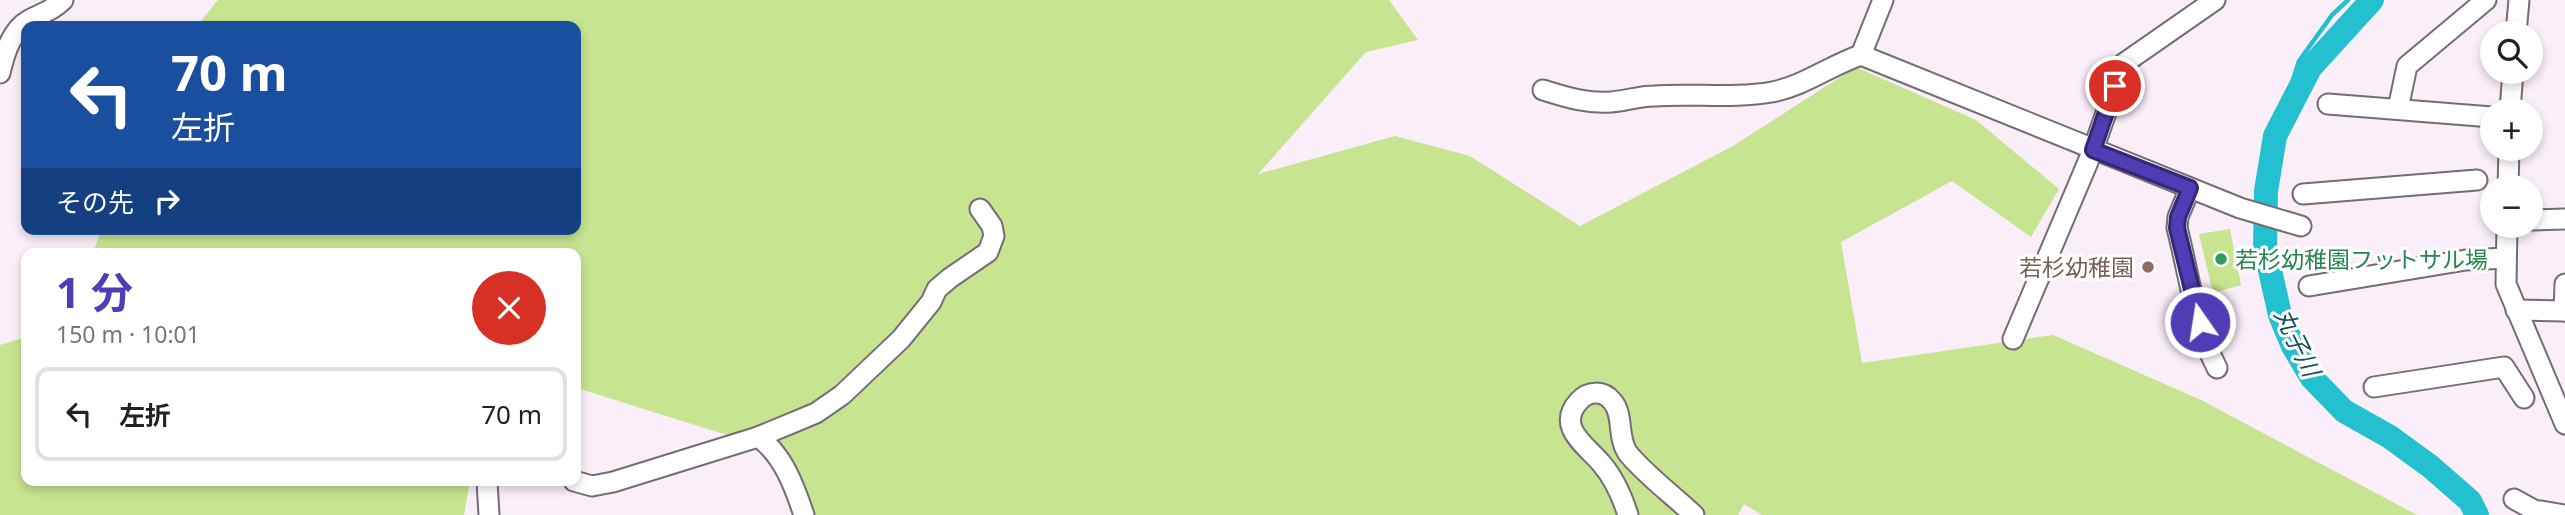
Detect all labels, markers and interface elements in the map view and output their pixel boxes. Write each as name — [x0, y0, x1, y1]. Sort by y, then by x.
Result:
map controls — [2480, 21, 2543, 238]
button: search — [2480, 21, 2543, 84]
text: 70 m — [171, 39, 288, 105]
icon: left — [56, 49, 147, 140]
pin — [2085, 56, 2145, 116]
icon: arrive — [2096, 67, 2134, 105]
button: + — [2480, 98, 2543, 161]
text: 左折 — [171, 105, 235, 148]
button: − — [2480, 175, 2543, 238]
icon: right — [148, 182, 186, 220]
text: その先 — [56, 184, 134, 220]
place label: 若杉幼稚園フットサル場 — [2235, 243, 2488, 275]
place label: 若杉幼稚園 — [2019, 251, 2134, 283]
marker: 若杉幼稚園フットサル場 — [2213, 251, 2229, 267]
marker: 若杉幼稚園 — [2140, 259, 2156, 275]
text: 1 分 — [56, 263, 133, 320]
button: close — [472, 271, 546, 345]
position arrow — [2163, 285, 2237, 359]
water label: 丸子川 — [2267, 302, 2330, 384]
text: 150 m · 10:01 — [56, 318, 200, 350]
icon: left — [60, 395, 98, 433]
text: 70 m — [481, 396, 542, 432]
text: 左折 — [119, 397, 171, 433]

